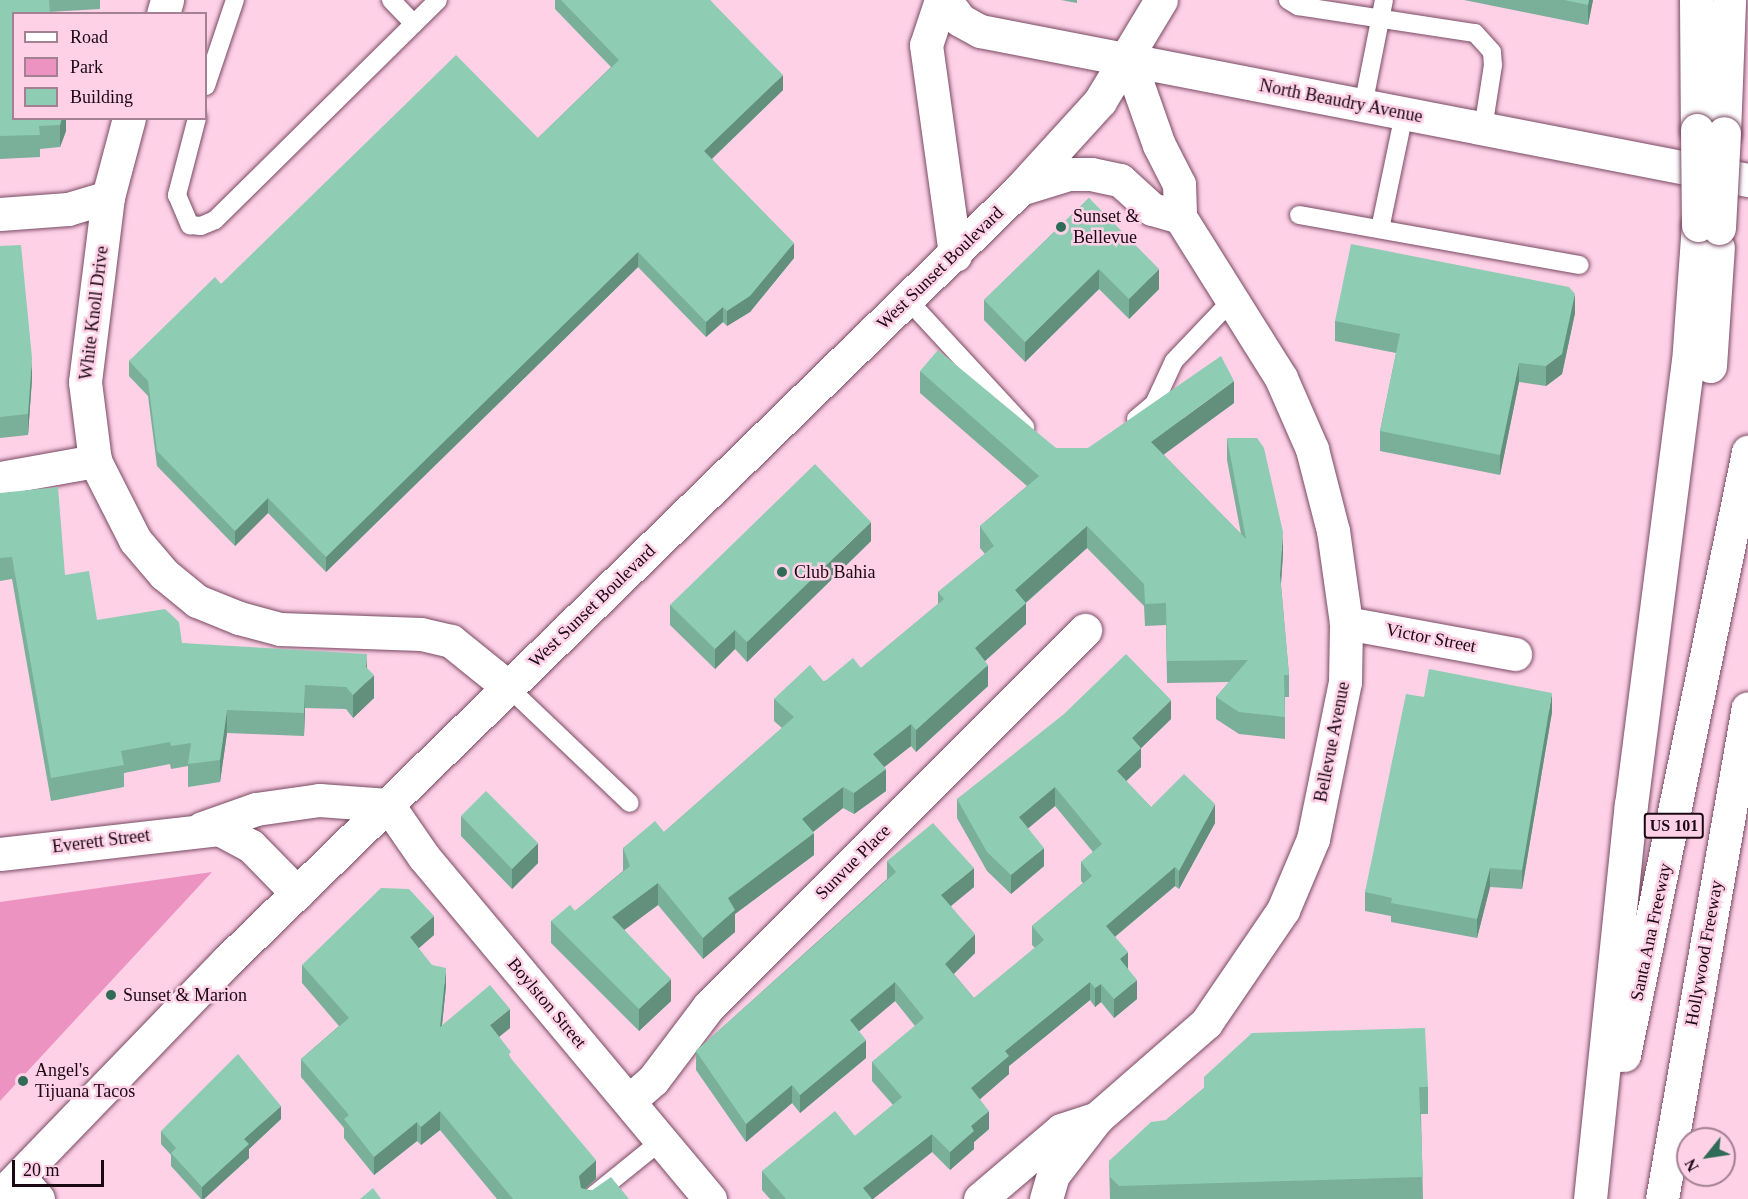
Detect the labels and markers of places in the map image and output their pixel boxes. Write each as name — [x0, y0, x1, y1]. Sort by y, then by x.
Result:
place label: Sunset & Bellevue — [1073, 206, 1140, 248]
marker: Sunset & Bellevue — [1054, 220, 1068, 234]
place label: Club Bahia — [794, 561, 875, 583]
marker: Club Bahia — [775, 565, 789, 579]
place label: Sunset & Marion — [123, 984, 247, 1006]
marker: Sunset & Marion — [104, 988, 118, 1002]
place label: Angel's Tijuana Tacos — [35, 1060, 136, 1102]
marker: Angel's Tijuana Tacos — [16, 1074, 30, 1088]

